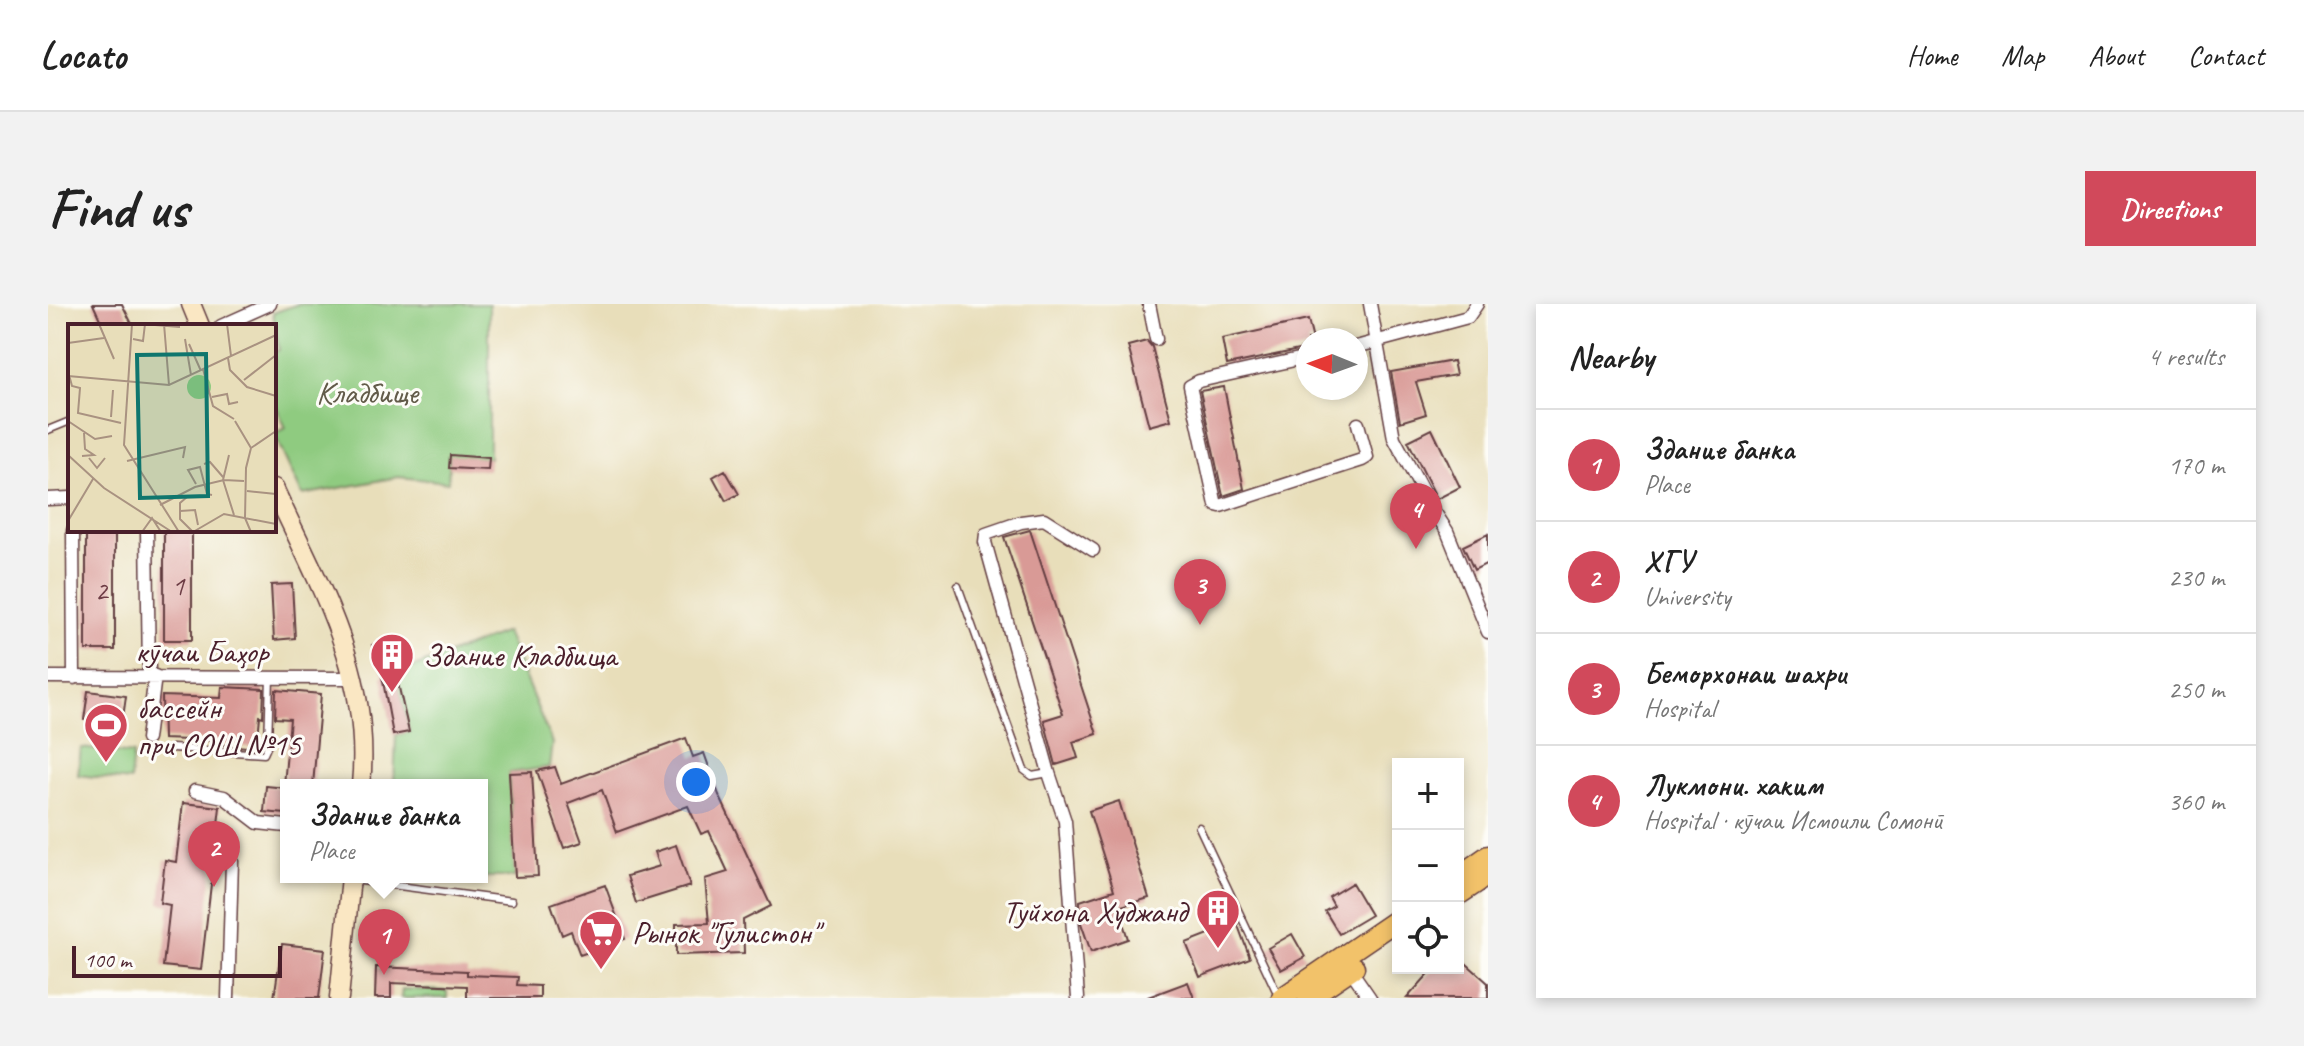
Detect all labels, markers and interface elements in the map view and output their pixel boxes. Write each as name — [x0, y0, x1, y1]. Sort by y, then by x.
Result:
text: Locato — [40, 32, 126, 79]
text: Home — [1907, 38, 1957, 73]
text: Map — [2001, 38, 2044, 73]
text: About — [2088, 38, 2144, 73]
text: Contact — [2188, 38, 2264, 73]
button: Directions — [2085, 171, 2256, 246]
text: Find us — [48, 173, 188, 244]
inset map — [68, 324, 276, 532]
north arrow — [1296, 328, 1368, 400]
text: Nearby — [1568, 335, 1654, 378]
text: 4 results — [2148, 340, 2224, 373]
park label: Кладбище — [316, 372, 420, 413]
text: Здание банка — [1644, 430, 1794, 468]
text: 1 — [1588, 449, 1600, 482]
text: 170 m — [2168, 449, 2224, 482]
text: Place — [1644, 468, 1690, 501]
pin: 4 — [1390, 483, 1442, 549]
text: ХГУ — [1644, 542, 1693, 580]
pin: 3 — [1174, 559, 1226, 625]
text: 2 — [1588, 561, 1600, 594]
text: 230 m — [2168, 561, 2224, 594]
house number: 1 — [172, 568, 186, 603]
house number: 2 — [95, 573, 110, 608]
text: University — [1644, 580, 1731, 613]
street label: кӯчаи Баҳор — [135, 631, 271, 672]
building icon: Здание Кладбища — [368, 631, 416, 694]
place label: Здание Кладбища — [423, 635, 619, 676]
text: Беморхонаи шахри — [1644, 654, 1846, 692]
text: 3 — [1588, 673, 1600, 706]
text: 250 m — [2168, 673, 2224, 706]
place label: бассейн при СОШ №15 — [137, 687, 302, 765]
text: Hospital — [1644, 692, 1715, 725]
sports icon: бассейн при СОШ №15 — [82, 701, 130, 764]
map controls — [1392, 758, 1464, 974]
button: + — [1392, 758, 1464, 830]
your location — [676, 762, 716, 802]
text: Лукмони. хаким — [1644, 766, 1822, 804]
popup — [280, 779, 488, 883]
text: 4 — [1588, 785, 1600, 818]
text: 360 m — [2168, 785, 2224, 818]
text: Здание банка — [309, 796, 459, 834]
text: Hospital · кӯчаи Исмоили Сомонӣ — [1644, 804, 1943, 837]
pin: 2 — [188, 821, 240, 887]
button: − — [1392, 830, 1464, 902]
text: Place — [309, 834, 354, 867]
building icon: Туйхона Худжанд — [1194, 887, 1242, 950]
place label: Туйхона Худжанд — [1003, 891, 1191, 932]
button: locate — [1392, 902, 1464, 974]
supermarket icon: Рынок "Гулистон" — [577, 908, 625, 971]
pin: 1 — [358, 909, 410, 975]
place label: Рынок "Гулистон" — [632, 912, 825, 953]
scale bar — [72, 942, 282, 978]
text: 100 m — [84, 946, 131, 974]

